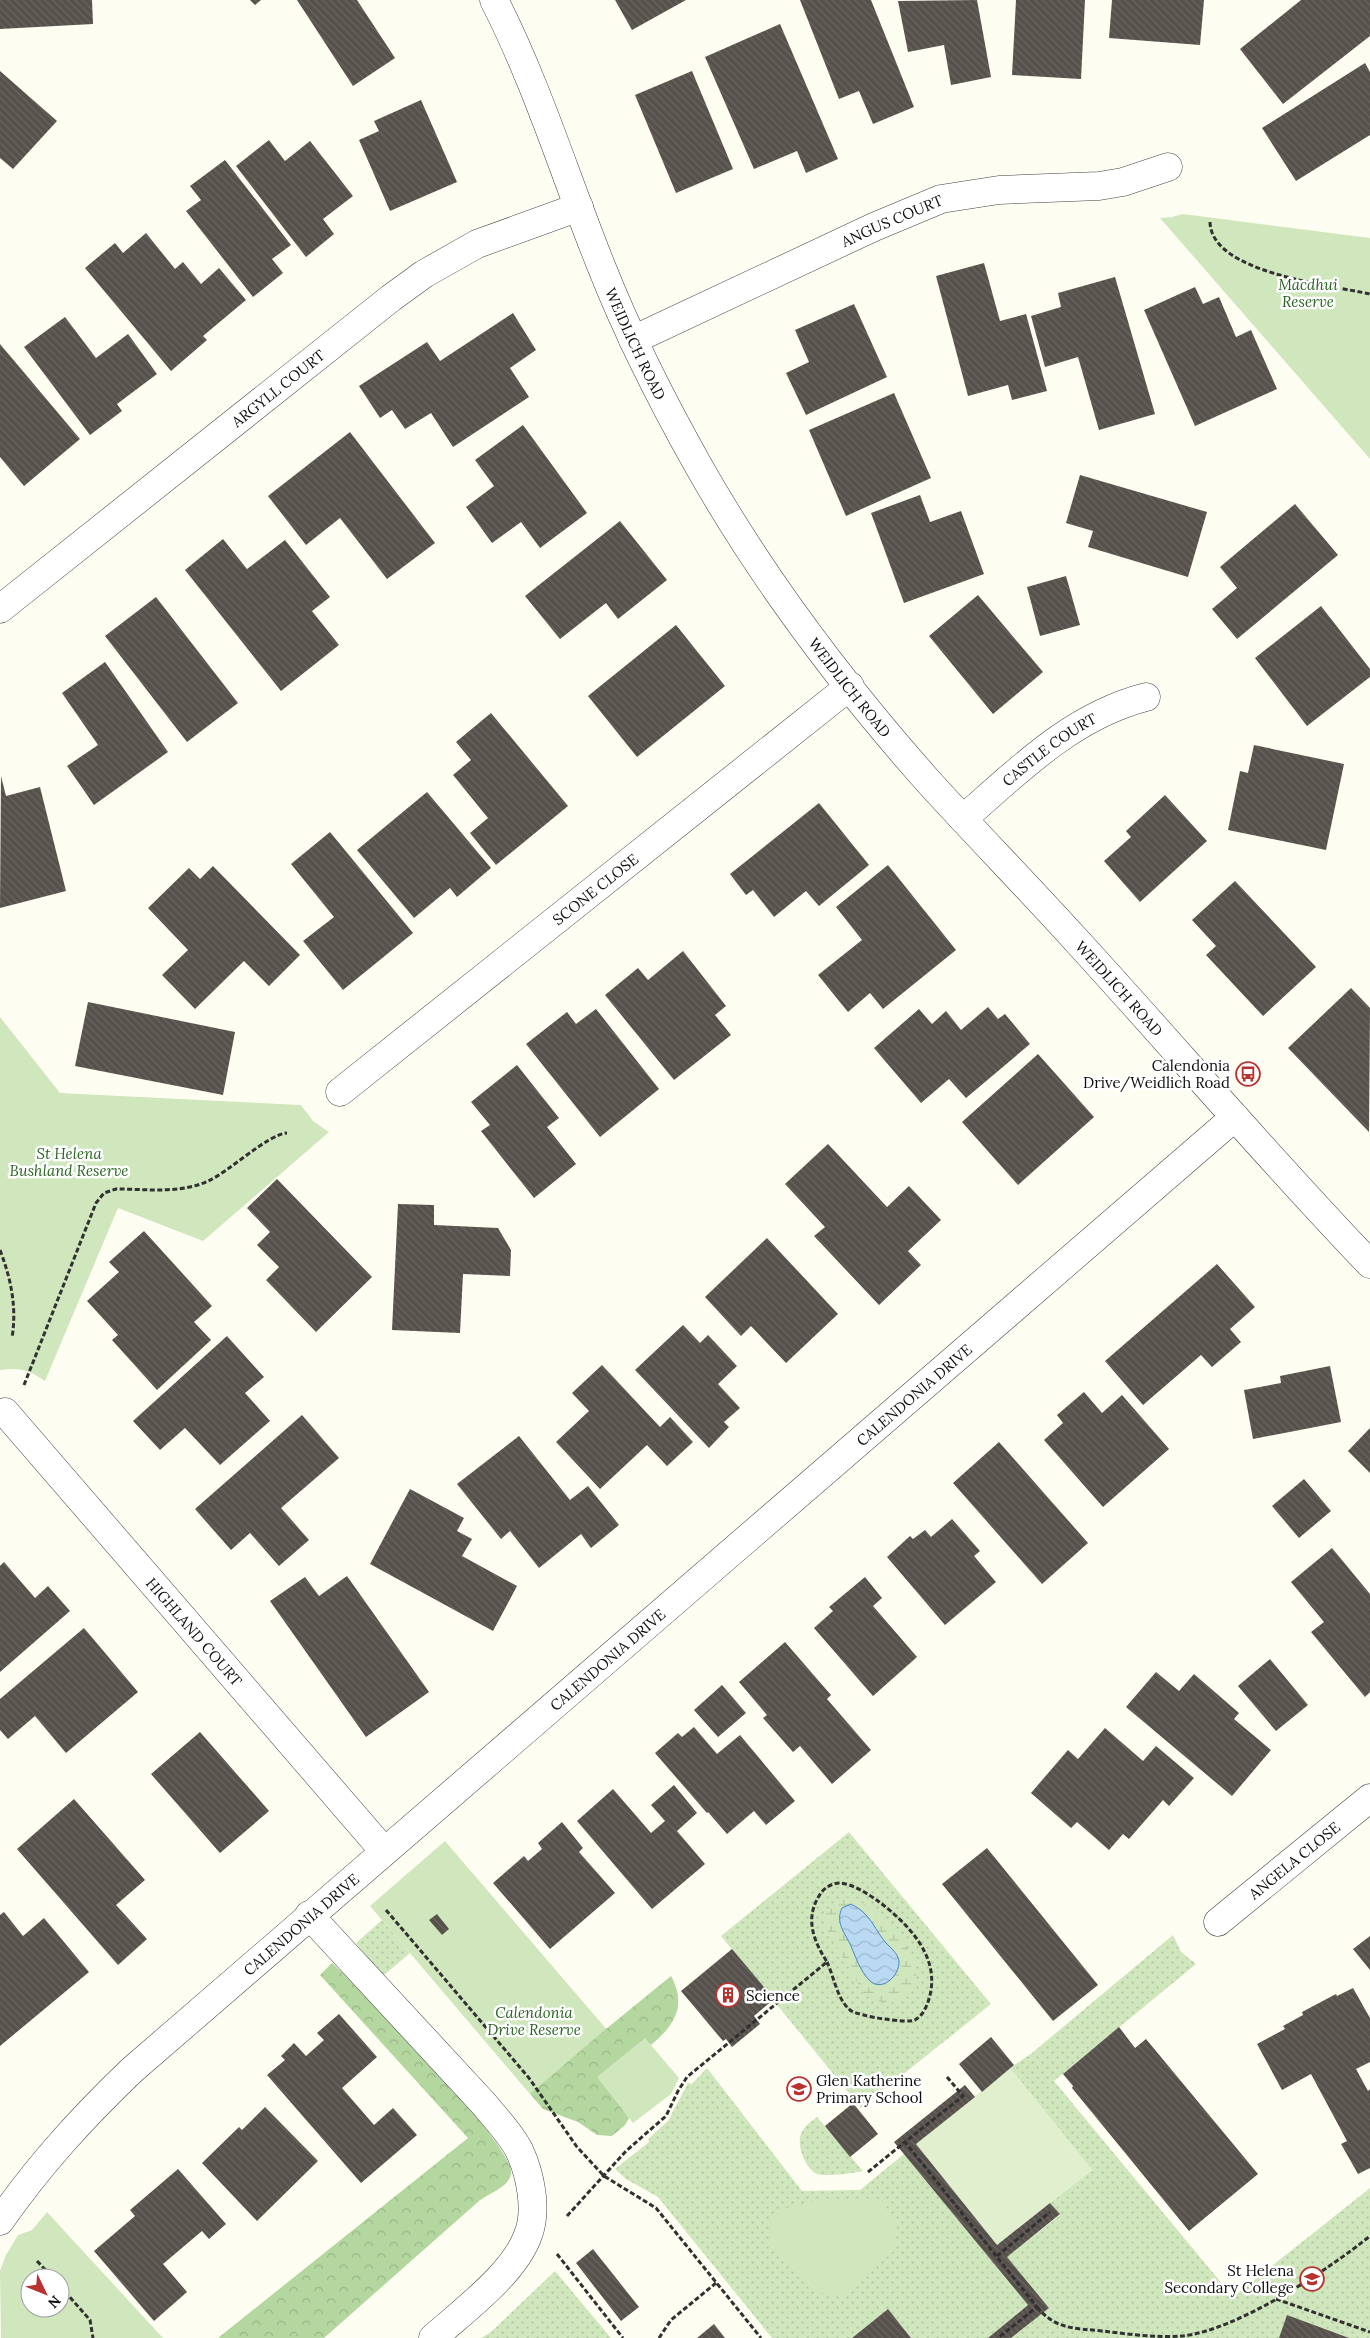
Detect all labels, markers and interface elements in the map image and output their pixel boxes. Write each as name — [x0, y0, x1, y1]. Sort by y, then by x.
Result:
street label: ANGUS COURT — [837, 190, 945, 251]
park label: Macdhui Reserve — [1278, 275, 1338, 311]
street label: WEIDLICH ROAD — [602, 285, 671, 403]
street label: ARGYLL COURT — [227, 345, 329, 431]
street label: WEIDLICH ROAD — [805, 634, 895, 741]
street label: CASTLE COURT — [998, 708, 1100, 790]
street label: SCONE CLOSE — [548, 849, 642, 929]
street label: WEIDLICH ROAD — [1072, 937, 1167, 1040]
place label: Calendonia Drive/Weidlich Road — [1083, 1056, 1230, 1093]
bus stop icon: Calendonia Drive/Weidlich Road — [1235, 1061, 1261, 1087]
park label: St Helena Bushland Reserve — [9, 1144, 129, 1180]
street label: CALENDONIA DRIVE — [852, 1339, 975, 1450]
street label: HIGHLAND COURT — [142, 1573, 247, 1690]
street label: CALENDONIA DRIVE — [546, 1604, 669, 1714]
street label: ANGELA CLOSE — [1244, 1817, 1344, 1904]
street label: CALENDONIA DRIVE — [239, 1869, 362, 1979]
building icon: Science — [715, 1982, 741, 2008]
place label: Science — [746, 1986, 800, 2005]
park label: Calendonia Drive Reserve — [487, 2003, 581, 2039]
place label: Glen Katherine Primary School — [816, 2071, 923, 2107]
school or university icon: Glen Katherine Primary School — [786, 2076, 812, 2102]
place label: St Helena Secondary College — [1164, 2261, 1294, 2297]
school or university icon: St Helena Secondary College — [1299, 2266, 1325, 2292]
north arrow — [20, 2268, 70, 2318]
text: N — [44, 2292, 65, 2312]

